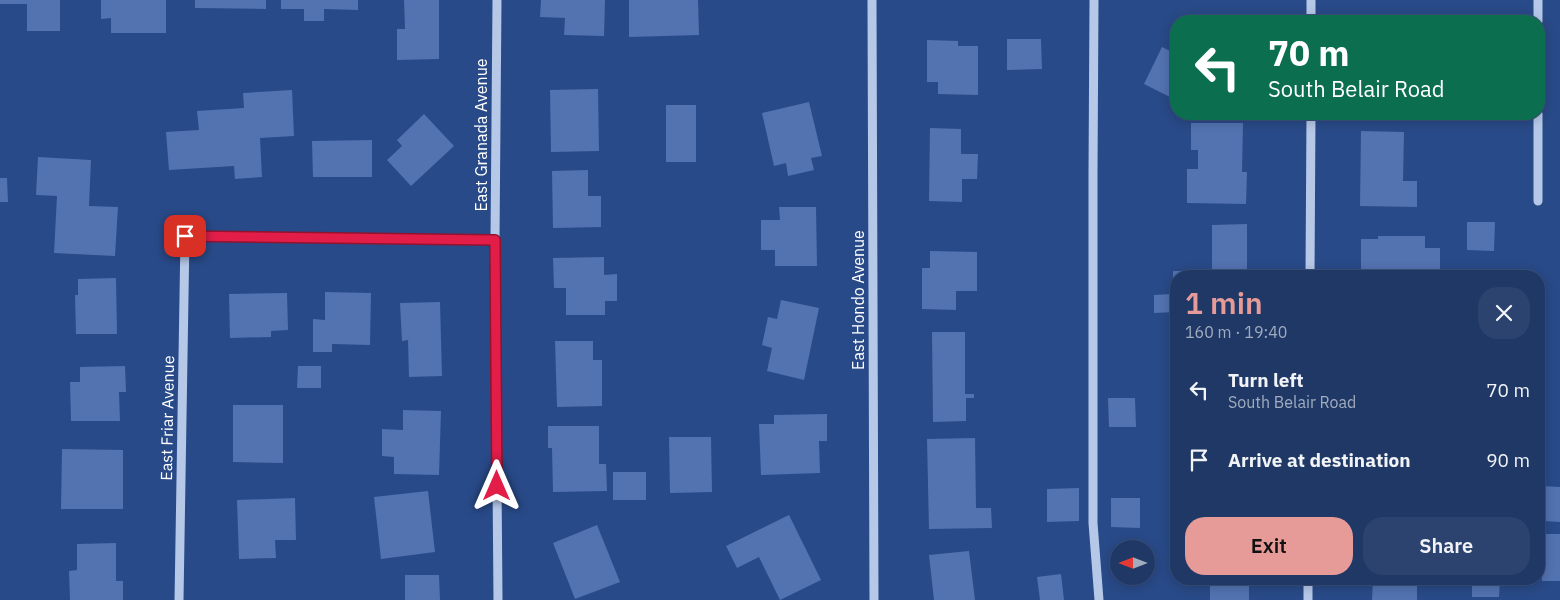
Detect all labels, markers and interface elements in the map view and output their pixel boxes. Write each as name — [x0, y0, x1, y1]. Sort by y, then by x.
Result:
text: 70 m — [1268, 30, 1350, 76]
icon: left — [1185, 35, 1250, 100]
street label: East Granada Avenue — [471, 58, 491, 212]
text: South Belair Road — [1268, 74, 1445, 103]
pin — [164, 215, 206, 257]
icon: arrive — [171, 222, 199, 250]
street label: East Hondo Avenue — [848, 230, 868, 370]
text: 1 min — [1185, 283, 1263, 322]
button: close — [1478, 287, 1530, 339]
text: 160 m · 19:40 — [1185, 322, 1287, 342]
street label: East Friar Avenue — [156, 355, 178, 481]
text: Turn left — [1228, 368, 1304, 392]
icon: left — [1185, 376, 1213, 404]
text: 70 m — [1486, 378, 1530, 402]
text: South Belair Road — [1228, 392, 1356, 412]
icon: arrive — [1185, 446, 1213, 474]
text: Arrive at destination — [1228, 448, 1411, 472]
text: 90 m — [1486, 448, 1530, 472]
position arrow — [470, 459, 522, 511]
button: Exit — [1185, 517, 1353, 575]
button: Share — [1363, 517, 1530, 575]
north arrow — [1110, 540, 1155, 585]
map controls — [1110, 540, 1155, 585]

